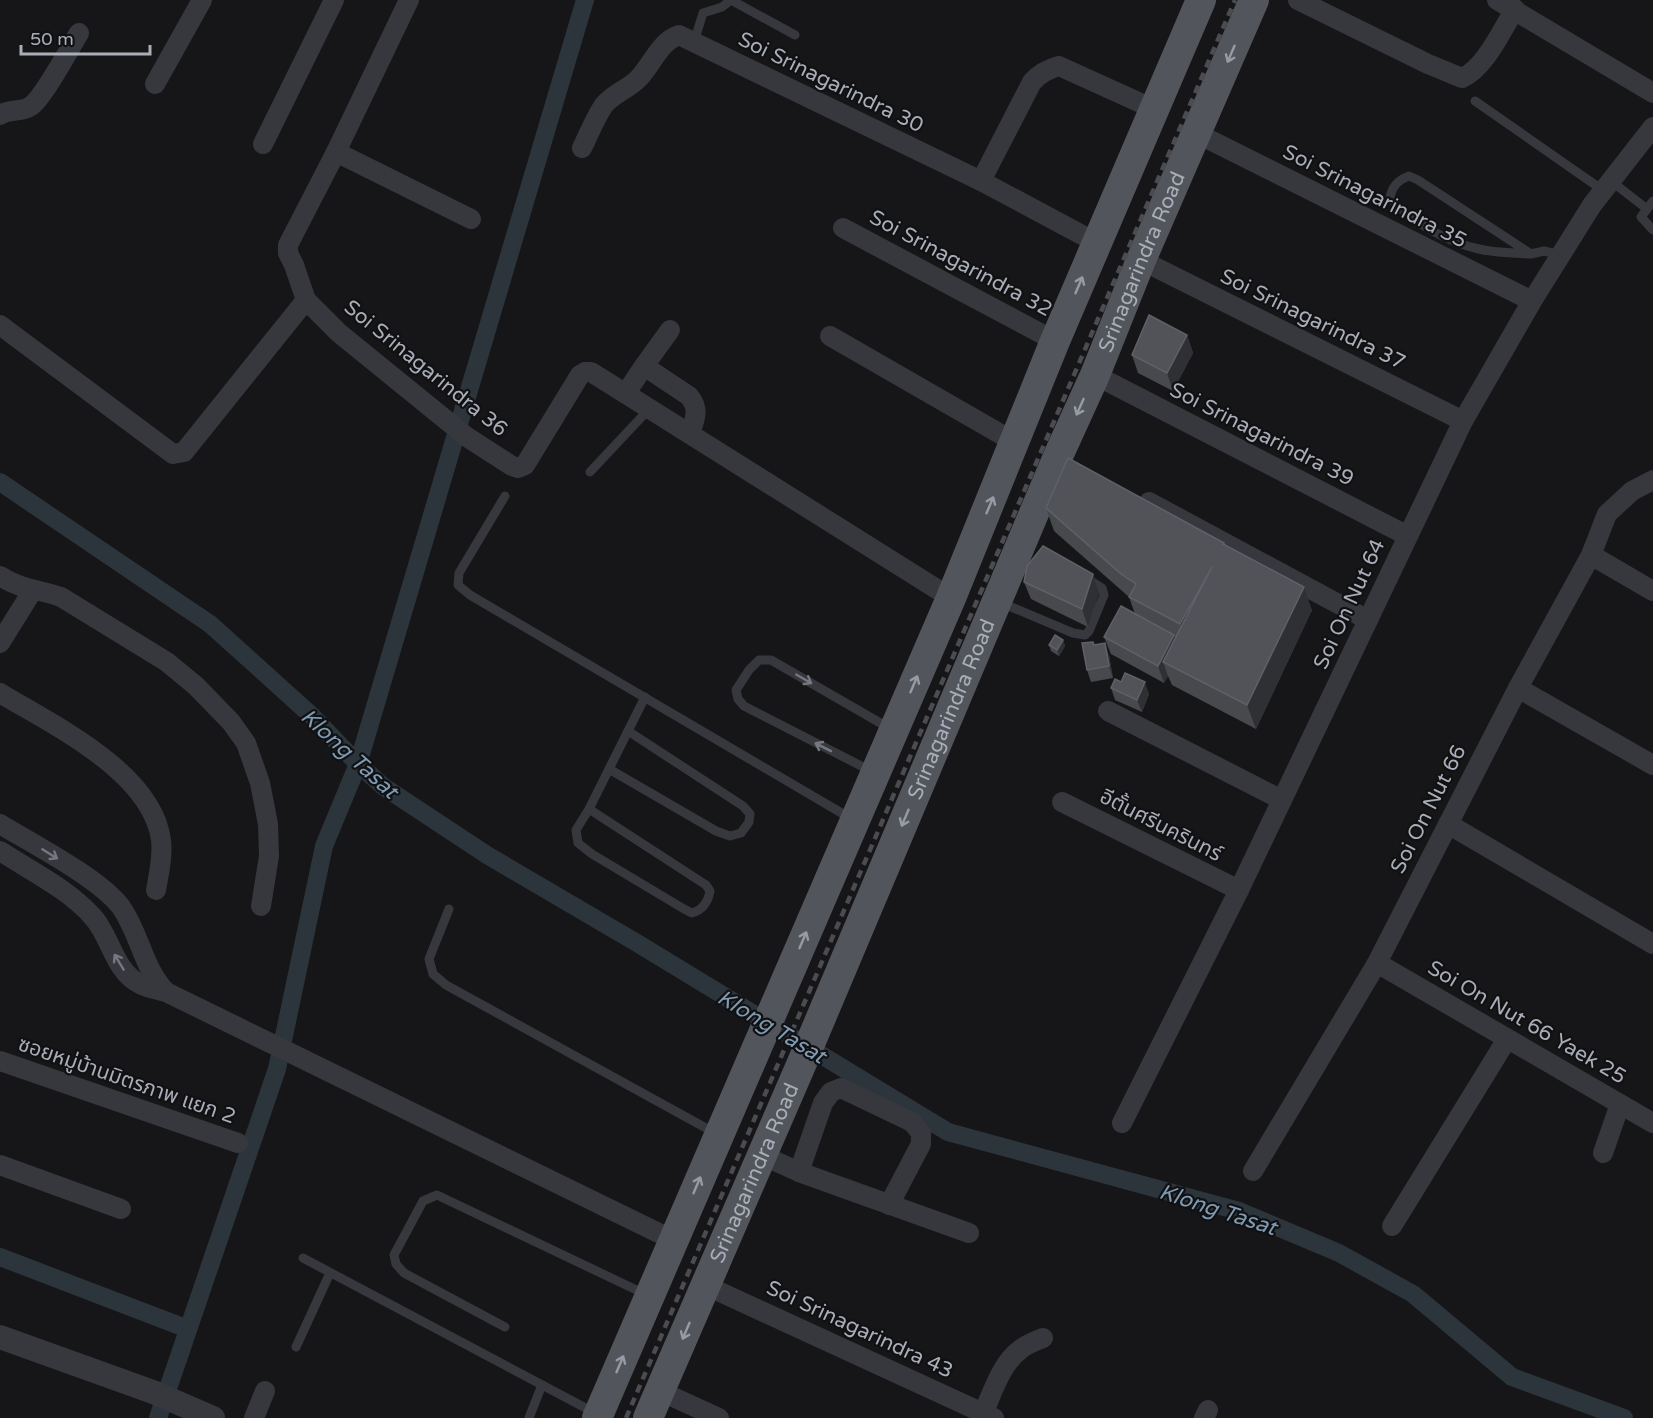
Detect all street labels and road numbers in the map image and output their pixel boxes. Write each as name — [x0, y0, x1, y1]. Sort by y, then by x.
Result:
street label: Soi Srinagarindra 30 — [734, 27, 928, 138]
street label: Soi Srinagarindra 35 — [1279, 139, 1471, 254]
street label: Srinagarindra Road — [1093, 168, 1191, 356]
street label: Soi Srinagarindra 32 — [865, 205, 1056, 322]
street label: Soi Srinagarindra 37 — [1216, 264, 1410, 375]
street label: Soi Srinagarindra 36 — [339, 295, 512, 442]
street label: Soi Srinagarindra 39 — [1166, 377, 1358, 492]
street label: Soi On Nut 64 — [1308, 535, 1391, 673]
street label: Srinagarindra Road — [903, 615, 1001, 803]
street label: Soi On Nut 66 — [1385, 741, 1472, 878]
street label: อีตั้นศรีนครินทร์ — [1096, 782, 1228, 867]
street label: Soi On Nut 66 Yaek 25 — [1423, 955, 1630, 1089]
street label: ซอยหมู่บ้านมิตรภาพ แยก 2 — [15, 1031, 239, 1129]
street label: Srinagarindra Road — [705, 1080, 805, 1267]
street label: Soi Srinagarindra 43 — [762, 1275, 957, 1384]

